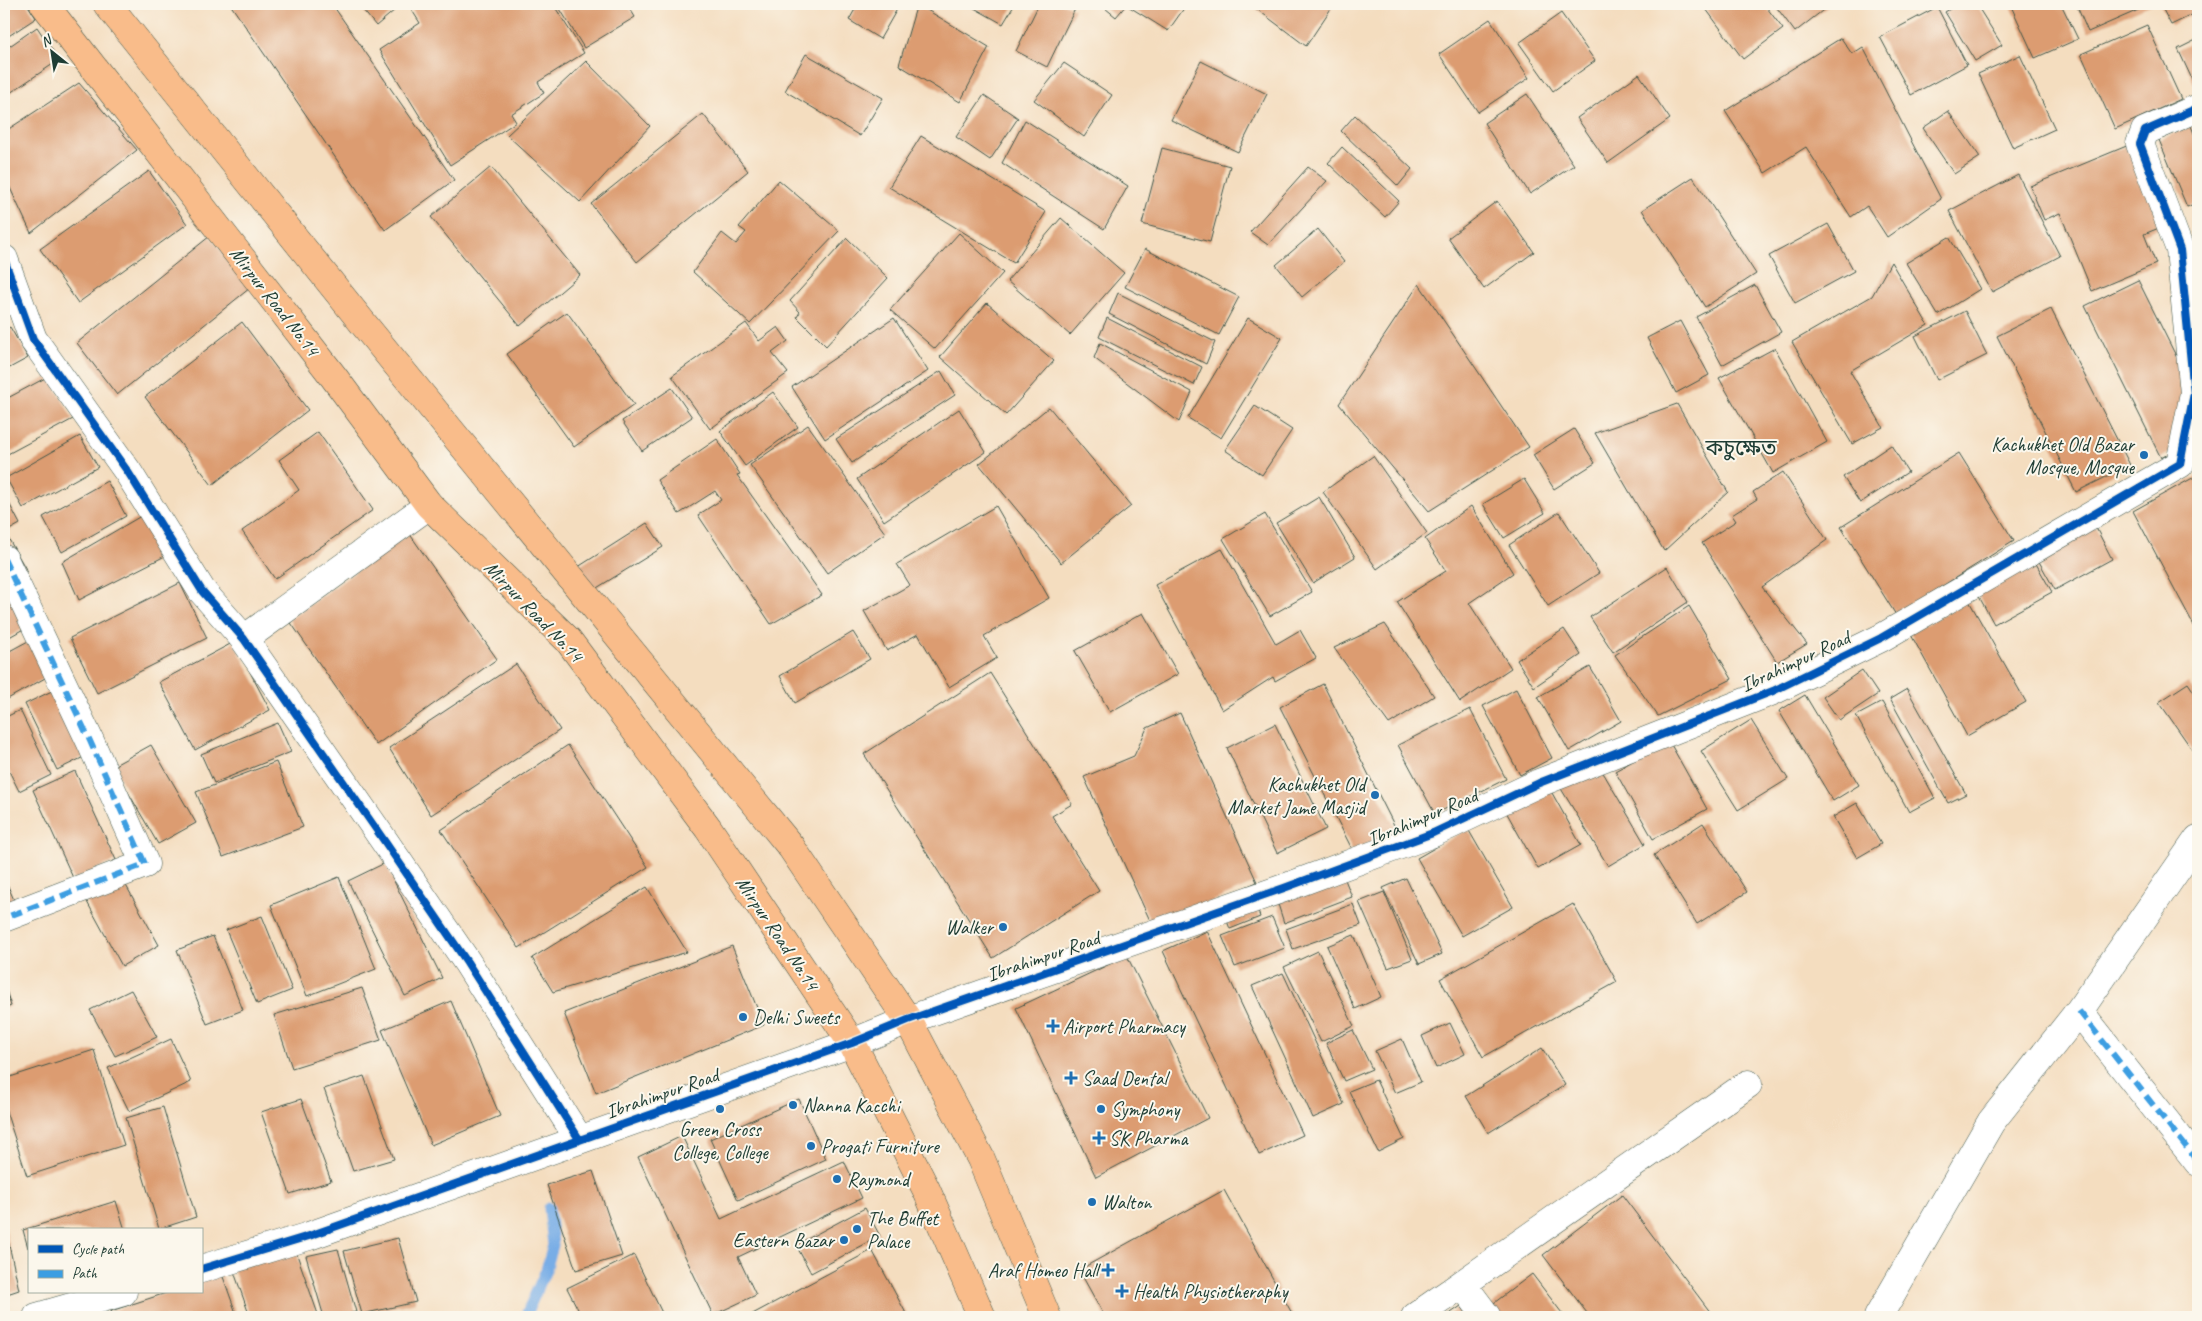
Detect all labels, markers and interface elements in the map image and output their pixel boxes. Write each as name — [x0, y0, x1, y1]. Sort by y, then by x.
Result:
north arrow — [28, 28, 78, 78]
text: N — [38, 30, 56, 51]
street label: Mirpur Road No.14 — [224, 242, 326, 363]
place label: Kachukhet Old Bazar Mosque, Mosque — [1991, 432, 2136, 480]
district label: কচুক্ষেত — [1704, 434, 1777, 462]
marker: Kachukhet Old Bazar Mosque, Mosque — [2138, 449, 2150, 461]
street label: Mirpur Road No.14 — [479, 555, 590, 669]
street label: Ibrahimpur Road — [1737, 624, 1857, 698]
place label: Kachukhet Old Market Jame Masjid — [1228, 772, 1368, 820]
street label: Ibrahimpur Road — [1363, 782, 1484, 852]
marker: Kachukhet Old Market Jame Masjid — [1369, 789, 1381, 801]
street label: Mirpur Road No.14 — [730, 872, 826, 997]
place label: Walker — [945, 915, 995, 940]
marker: Walker — [997, 921, 1009, 933]
street label: Ibrahimpur Road — [984, 925, 1106, 987]
place label: Delhi Sweets — [753, 1005, 841, 1030]
marker: Delhi Sweets — [737, 1011, 749, 1023]
place label: Airport Pharmacy — [1063, 1014, 1187, 1039]
marker: Airport Pharmacy — [1047, 1020, 1059, 1032]
street label: Ibrahimpur Road — [603, 1062, 725, 1124]
place label: Saad Dental — [1082, 1066, 1170, 1091]
marker: Saad Dental — [1064, 1071, 1078, 1085]
place label: Nanna Kacchi — [803, 1093, 902, 1118]
place label: Symphony — [1111, 1097, 1181, 1122]
marker: Nanna Kacchi — [787, 1099, 799, 1111]
marker: Green Cross College, College — [714, 1103, 726, 1115]
marker: Symphony — [1095, 1103, 1107, 1115]
place label: Green Cross College, College — [672, 1117, 769, 1165]
place label: SK Pharma — [1109, 1126, 1190, 1151]
marker: SK Pharma — [1093, 1132, 1105, 1144]
place label: Progati Furniture — [821, 1134, 940, 1159]
marker: Progati Furniture — [805, 1140, 817, 1152]
place label: Raymond — [847, 1167, 912, 1192]
marker: Raymond — [831, 1173, 843, 1185]
place label: Walton — [1102, 1190, 1152, 1215]
marker: Walton — [1086, 1196, 1098, 1208]
place label: The Buffet Palace — [867, 1206, 940, 1254]
marker: The Buffet Palace — [851, 1223, 863, 1235]
legend — [28, 1228, 202, 1294]
place label: Eastern Bazar — [733, 1228, 836, 1253]
marker: Eastern Bazar — [838, 1234, 850, 1246]
text: Cycle path — [72, 1240, 124, 1259]
place label: Araf Homeo Hall — [988, 1258, 1102, 1283]
text: Path — [72, 1264, 98, 1283]
marker: Araf Homeo Hall — [1102, 1264, 1114, 1276]
place label: Health Physiotheraphy — [1133, 1279, 1290, 1304]
marker: Health Physiotheraphy — [1115, 1284, 1129, 1298]

